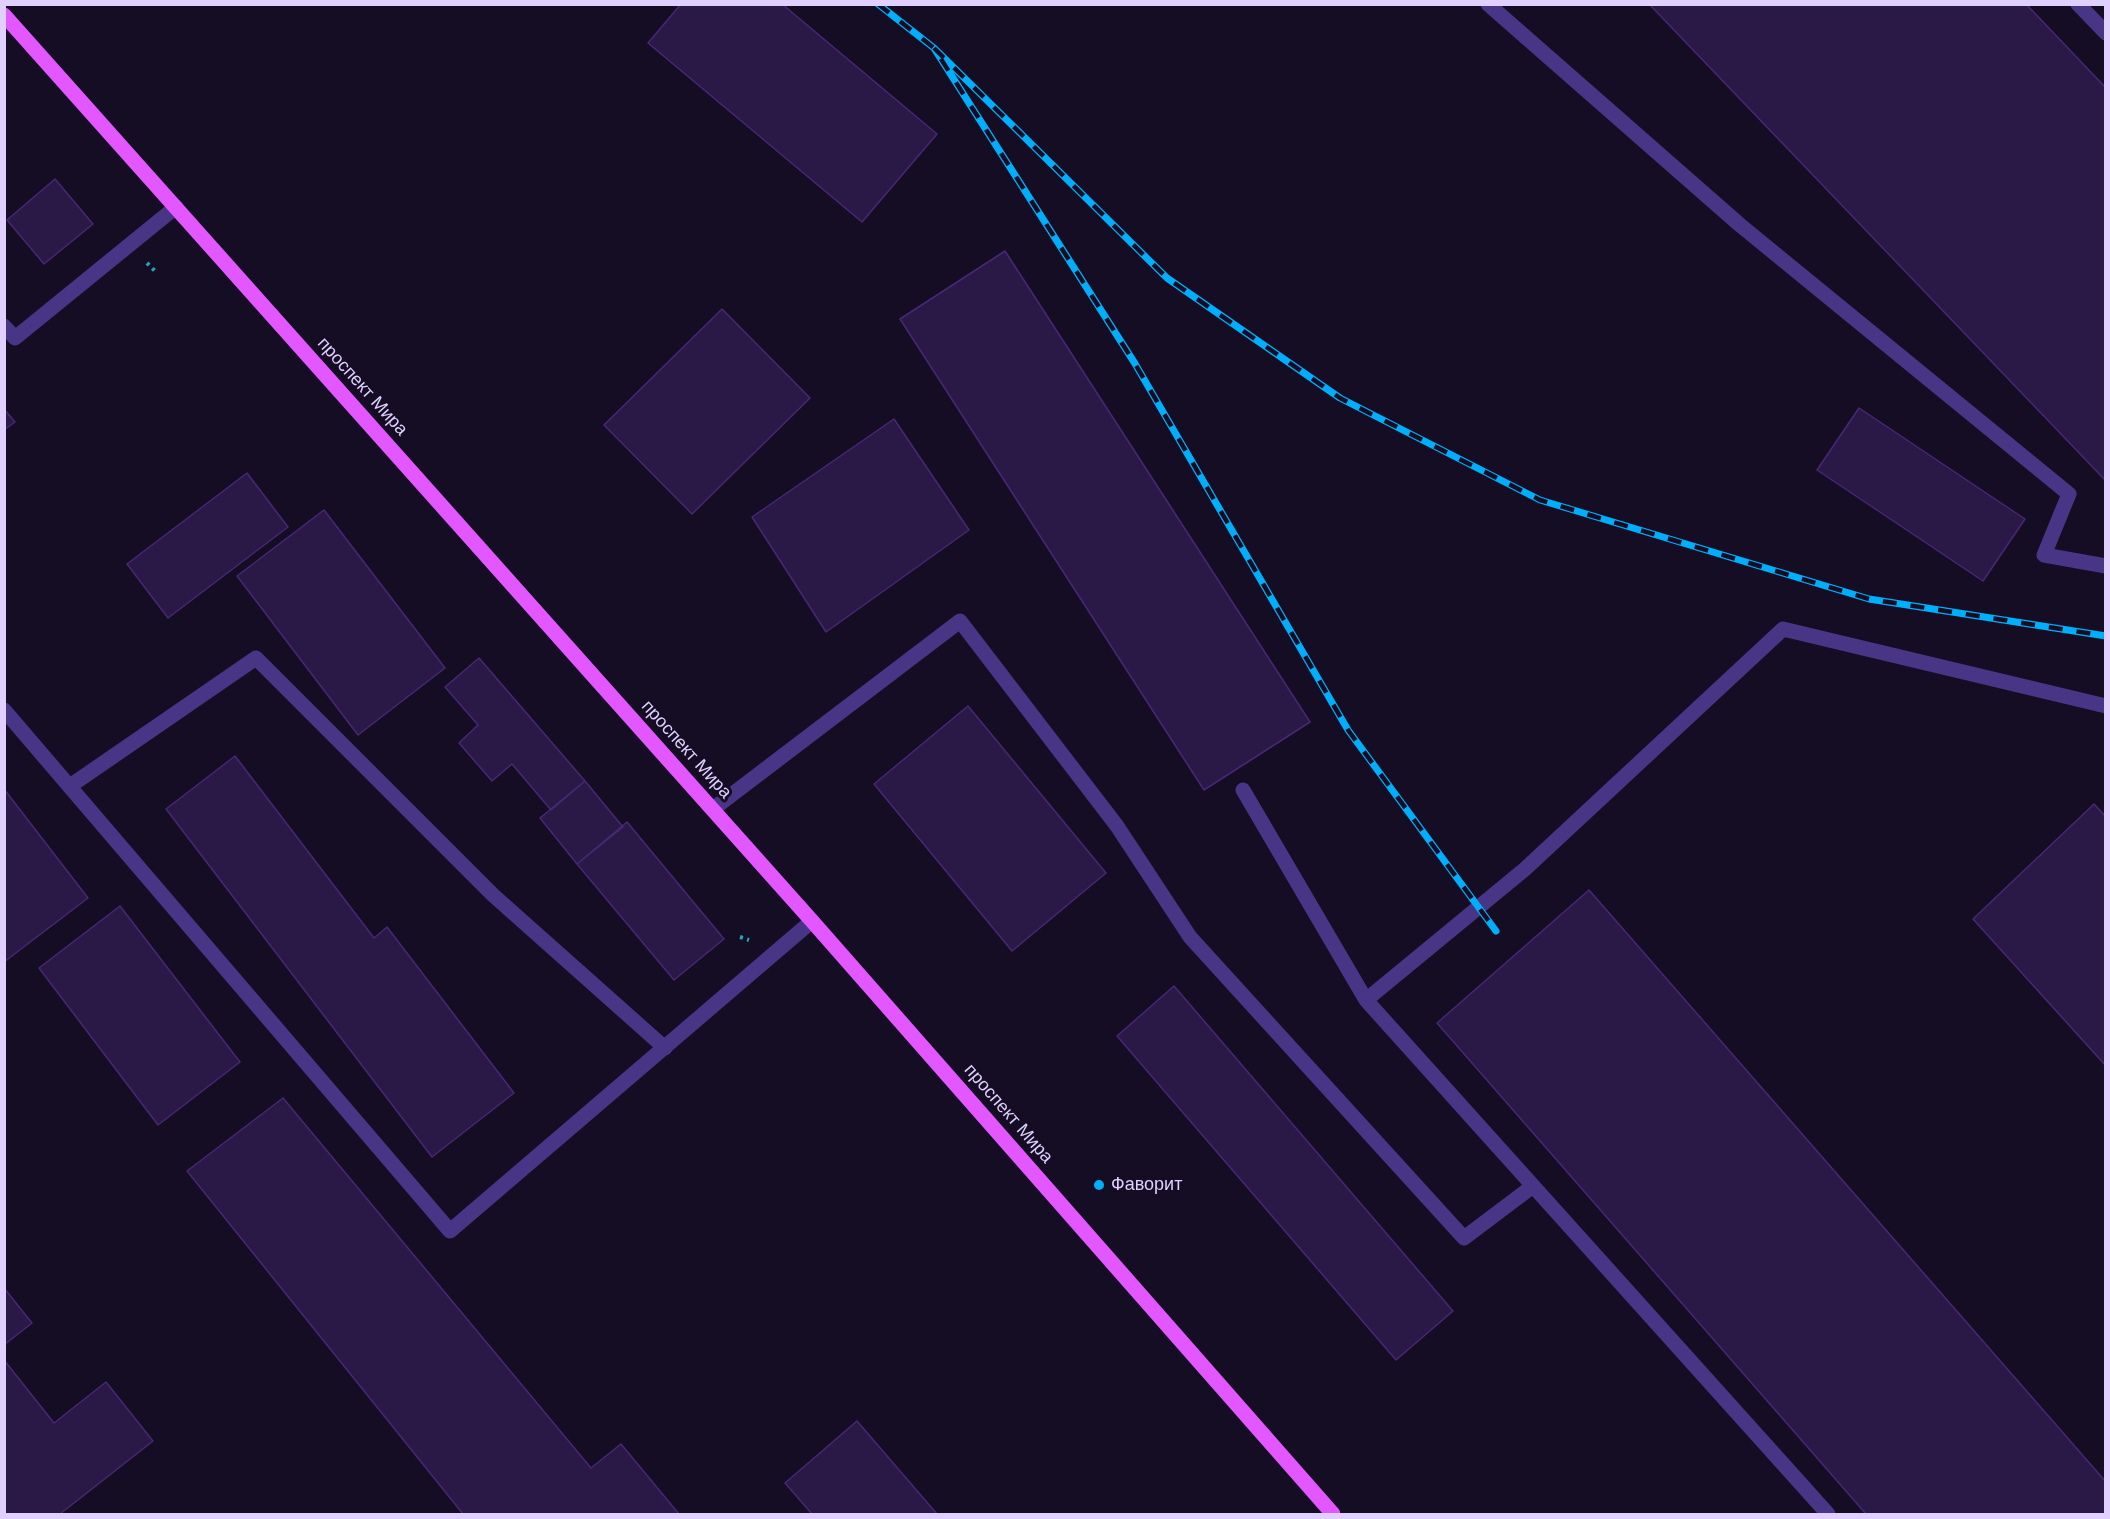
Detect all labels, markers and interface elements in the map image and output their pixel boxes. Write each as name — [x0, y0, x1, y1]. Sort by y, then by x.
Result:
street label: проспект Мира — [312, 333, 412, 441]
street label: проспект Мира — [636, 696, 736, 804]
street label: проспект Мира — [959, 1060, 1057, 1168]
place label: Фаворит — [1111, 1174, 1182, 1196]
marker: Фаворит — [1092, 1178, 1106, 1192]

